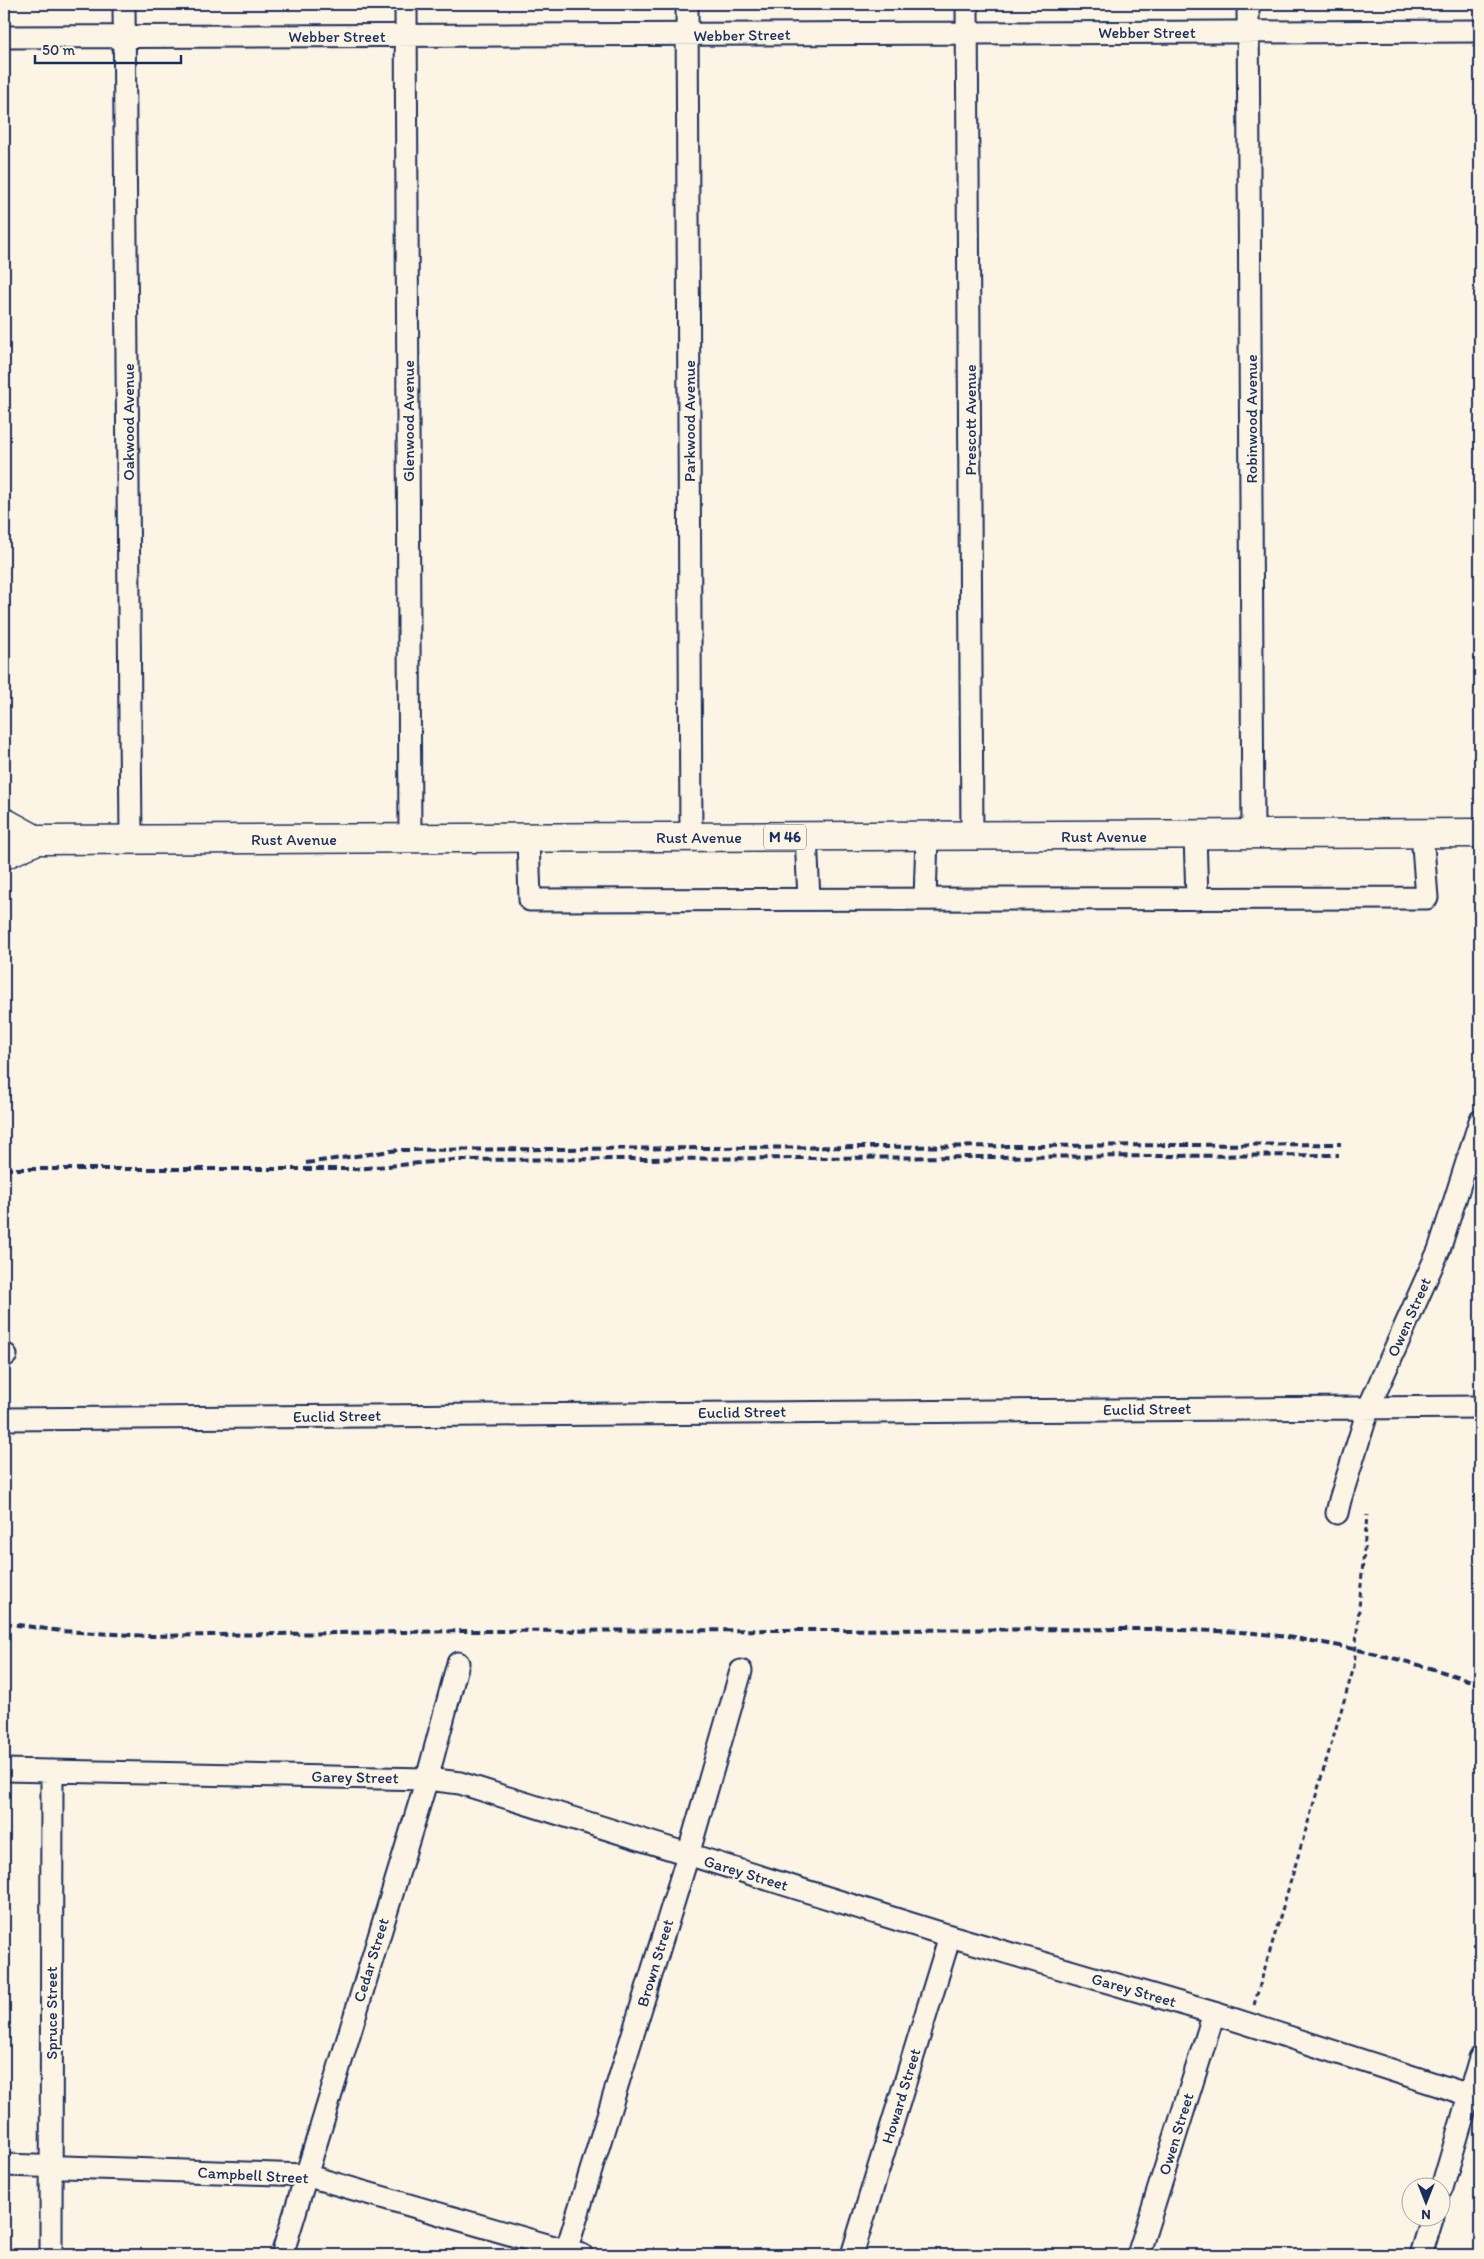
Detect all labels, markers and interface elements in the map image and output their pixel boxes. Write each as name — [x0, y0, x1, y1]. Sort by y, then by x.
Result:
street label: Webber Street — [1098, 23, 1196, 42]
street label: Webber Street — [693, 25, 791, 45]
street label: Webber Street — [288, 27, 386, 46]
scale bar — [35, 32, 181, 64]
text: 50 m — [42, 41, 75, 59]
street label: Robinwood Avenue — [1242, 354, 1261, 484]
street label: Glenwood Avenue — [399, 360, 418, 482]
street label: Parkwood Avenue — [680, 360, 699, 482]
street label: Oakwood Avenue — [119, 363, 138, 481]
street label: Prescott Avenue — [961, 365, 980, 475]
road number: M 46 — [764, 824, 806, 850]
street label: Rust Avenue — [1061, 827, 1147, 846]
street label: Rust Avenue — [656, 828, 742, 847]
street label: Rust Avenue — [251, 830, 337, 849]
street label: Owen Street — [1383, 1274, 1435, 1360]
street label: Euclid Street — [1103, 1399, 1191, 1419]
street label: Euclid Street — [698, 1402, 786, 1422]
street label: Euclid Street — [293, 1406, 381, 1426]
street label: Garey Street — [311, 1767, 399, 1787]
street label: Garey Street — [702, 1851, 790, 1895]
street label: Cedar Street — [349, 1916, 393, 2004]
street label: Brown Street — [633, 1917, 677, 2009]
street label: Spruce Street — [42, 1966, 61, 2060]
street label: Garey Street — [1090, 1969, 1179, 2011]
street label: Howard Street — [877, 2046, 925, 2146]
street label: Owen Street — [1155, 2091, 1198, 2177]
street label: Campbell Street — [197, 2163, 309, 2187]
north arrow — [1402, 2176, 1452, 2226]
text: N — [1421, 2206, 1431, 2223]

